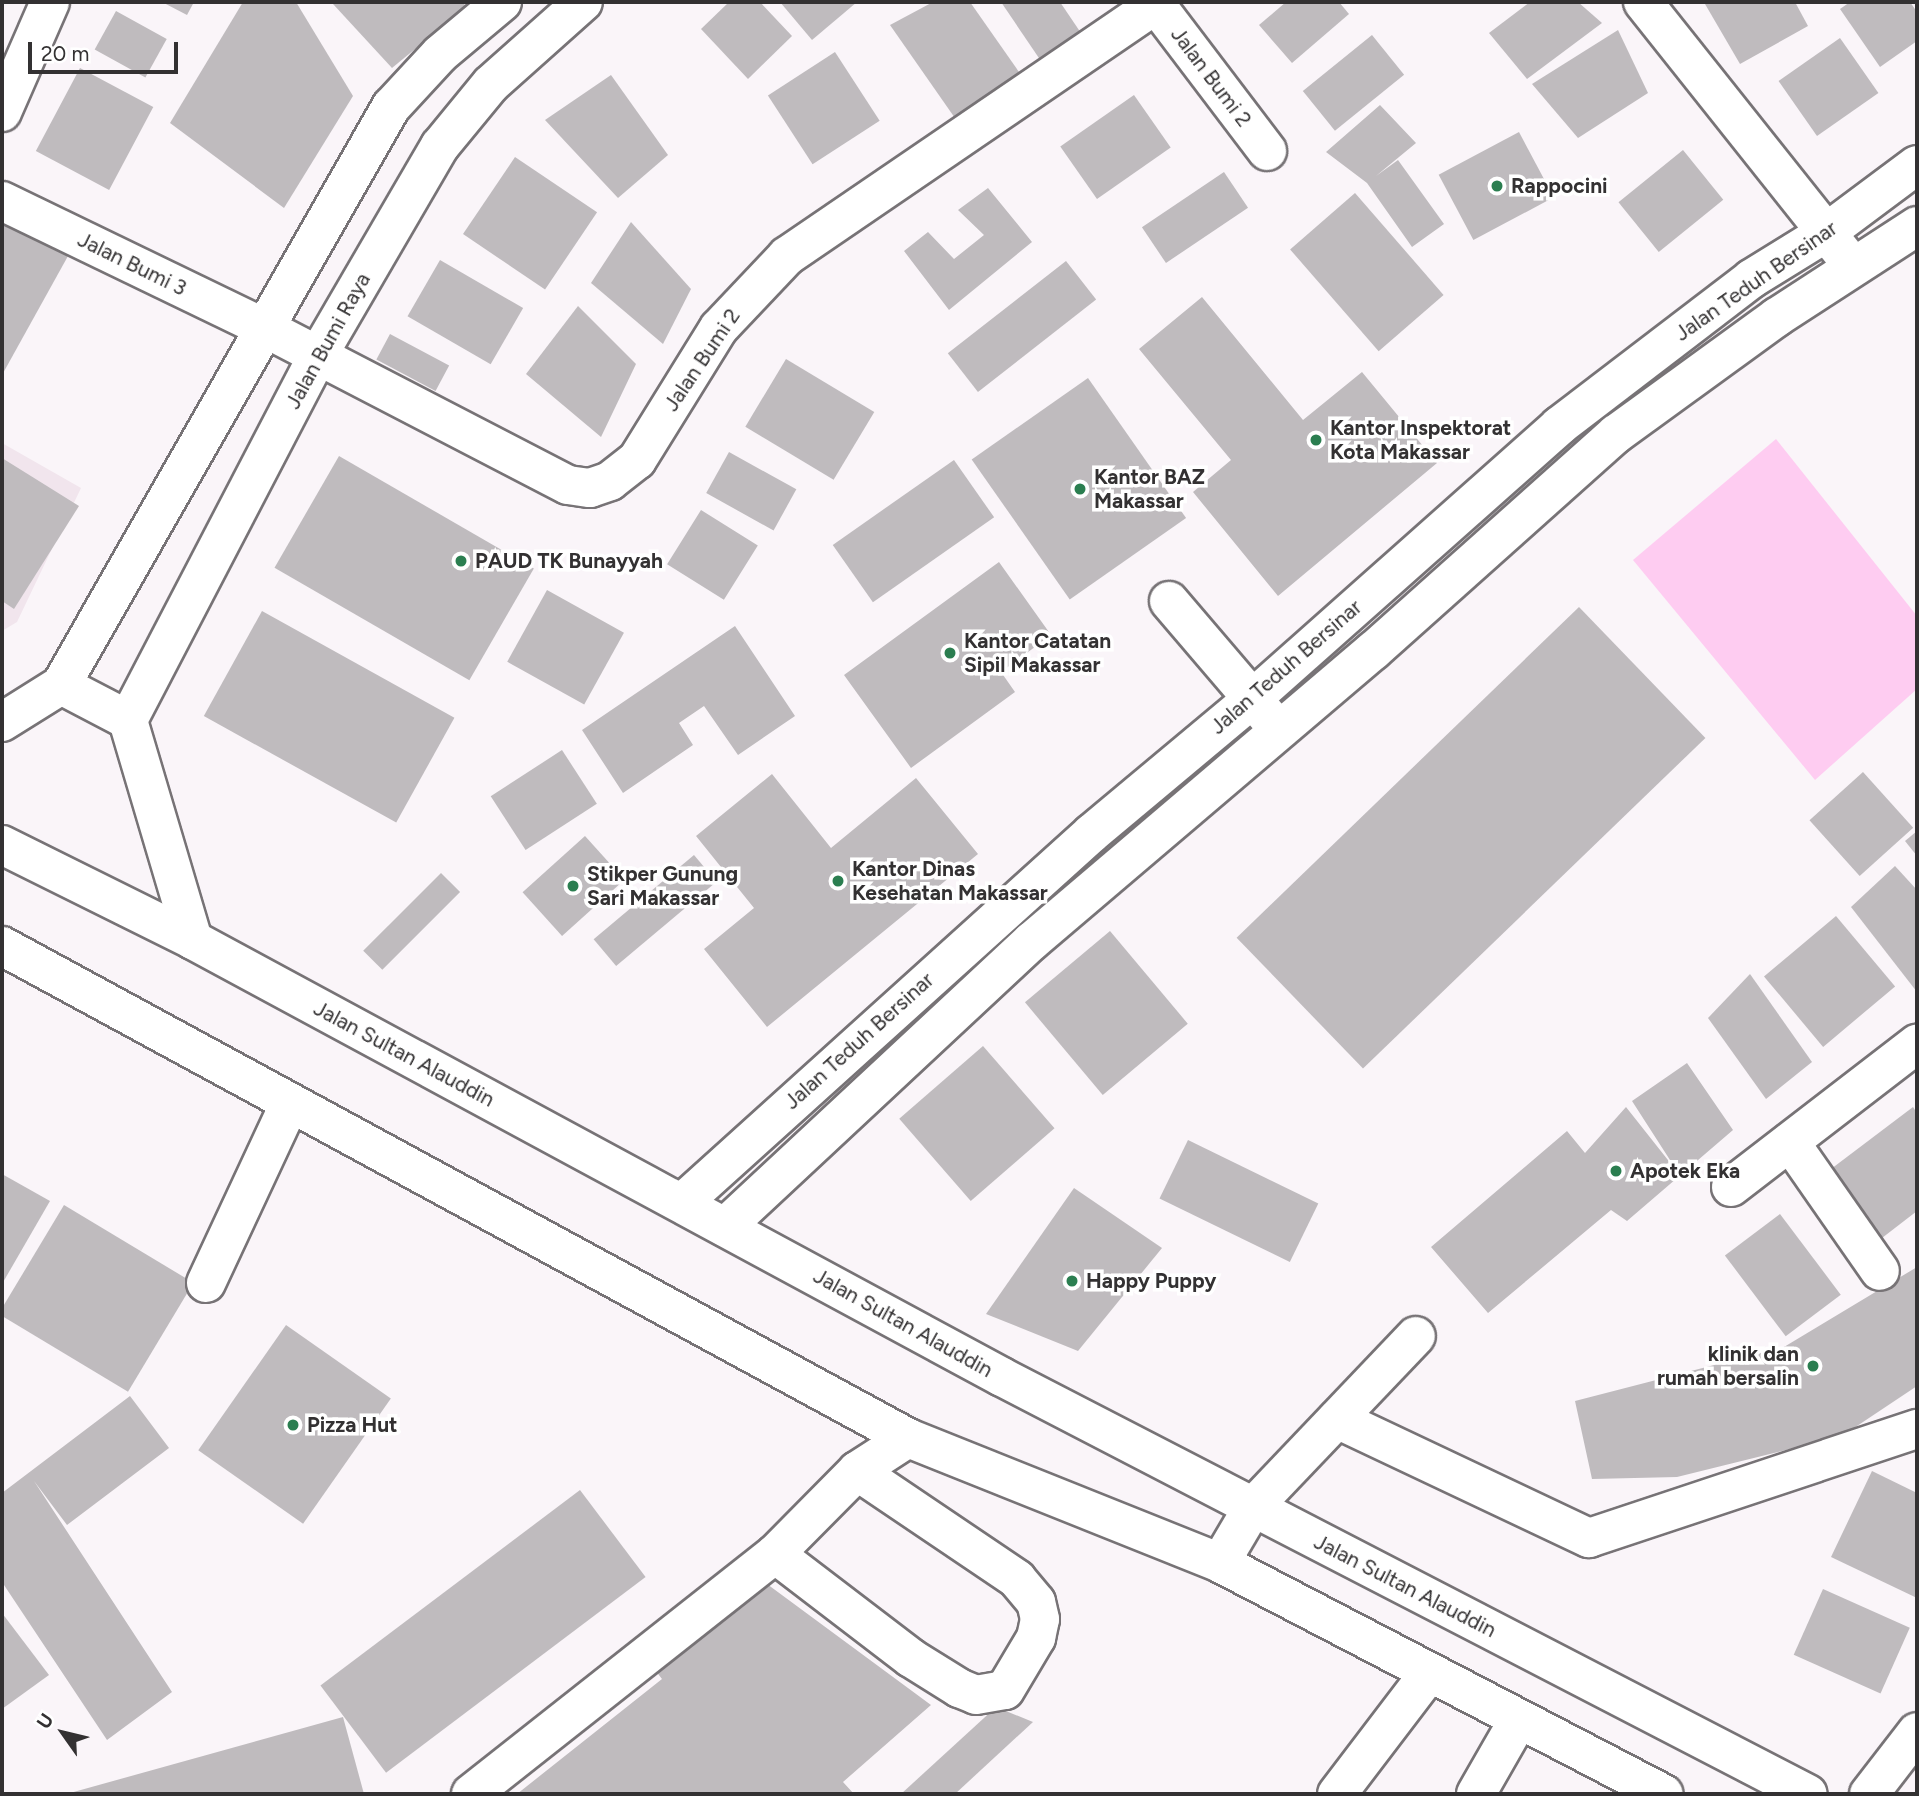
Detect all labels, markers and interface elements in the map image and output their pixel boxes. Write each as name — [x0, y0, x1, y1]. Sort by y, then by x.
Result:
street label: Jalan Bumi 2 — [1165, 22, 1257, 132]
scale bar — [32, 28, 182, 72]
text: 20 m — [41, 41, 89, 66]
place label: Rappocini — [1511, 173, 1608, 199]
marker: Rappocini — [1489, 178, 1505, 194]
street label: Jalan Teduh Bersinar — [1670, 216, 1842, 346]
street label: Jalan Bumi 3 — [74, 227, 190, 301]
street label: Jalan Bumi Raya — [280, 269, 376, 413]
street label: Jalan Bumi 2 — [659, 304, 745, 416]
place label: Kantor Inspektorat Kota Makassar — [1330, 415, 1511, 465]
marker: Kantor Inspektorat Kota Makassar — [1308, 432, 1324, 448]
place label: Kantor BAZ Makassar — [1094, 464, 1205, 514]
marker: Kantor BAZ Makassar — [1072, 481, 1088, 497]
place label: PAUD TK Bunayyah — [475, 548, 663, 574]
marker: PAUD TK Bunayyah — [453, 553, 469, 569]
street label: Jalan Teduh Bersinar — [1205, 594, 1367, 740]
place label: Kantor Catatan Sipil Makassar — [964, 628, 1111, 678]
marker: Kantor Catatan Sipil Makassar — [942, 645, 958, 661]
place label: Kantor Dinas Kesehatan Makassar — [852, 856, 1048, 906]
place label: Stikper Gunung Sari Makassar — [587, 861, 738, 911]
marker: Kantor Dinas Kesehatan Makassar — [830, 873, 846, 889]
marker: Stikper Gunung Sari Makassar — [565, 878, 581, 894]
street label: Jalan Teduh Bersinar — [779, 967, 939, 1115]
street label: Jalan Sultan Alauddin — [309, 996, 499, 1112]
place label: Apotek Eka — [1630, 1158, 1740, 1184]
marker: Apotek Eka — [1608, 1163, 1624, 1179]
street label: Jalan Sultan Alauddin — [809, 1263, 997, 1383]
place label: Happy Puppy — [1086, 1268, 1216, 1294]
marker: Happy Puppy — [1064, 1273, 1080, 1289]
place label: klinik dan rumah bersalin — [1657, 1341, 1799, 1391]
marker: klinik dan rumah bersalin — [1805, 1358, 1821, 1374]
place label: Pizza Hut — [307, 1412, 398, 1438]
marker: Pizza Hut — [285, 1417, 301, 1433]
street label: Jalan Sultan Alauddin — [1310, 1529, 1500, 1643]
north arrow — [28, 1698, 98, 1768]
text: U — [32, 1709, 58, 1733]

